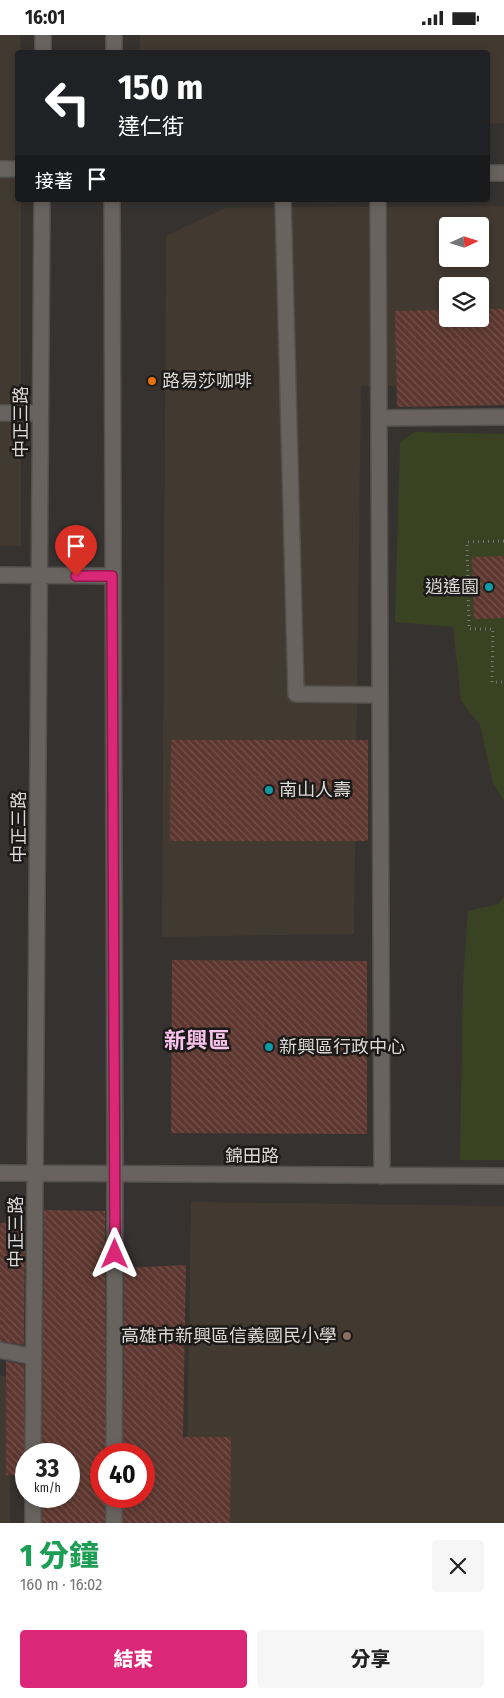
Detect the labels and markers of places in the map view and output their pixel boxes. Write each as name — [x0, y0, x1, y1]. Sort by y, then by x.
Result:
place label: 路易莎咖啡 — [162, 370, 252, 392]
marker: 路易莎咖啡 — [146, 375, 158, 387]
pin — [55, 525, 97, 576]
place label: 逍遙園 — [425, 576, 479, 598]
marker: 逍遙園 — [483, 581, 495, 593]
place label: 南山人壽 — [279, 779, 351, 801]
marker: 南山人壽 — [263, 784, 275, 796]
place label: 新興區行政中心 — [279, 1036, 405, 1058]
marker: 新興區行政中心 — [263, 1041, 275, 1053]
place label: 高雄市新興區信義國民小學 — [121, 1325, 337, 1347]
marker: 高雄市新興區信義國民小學 — [341, 1330, 353, 1342]

